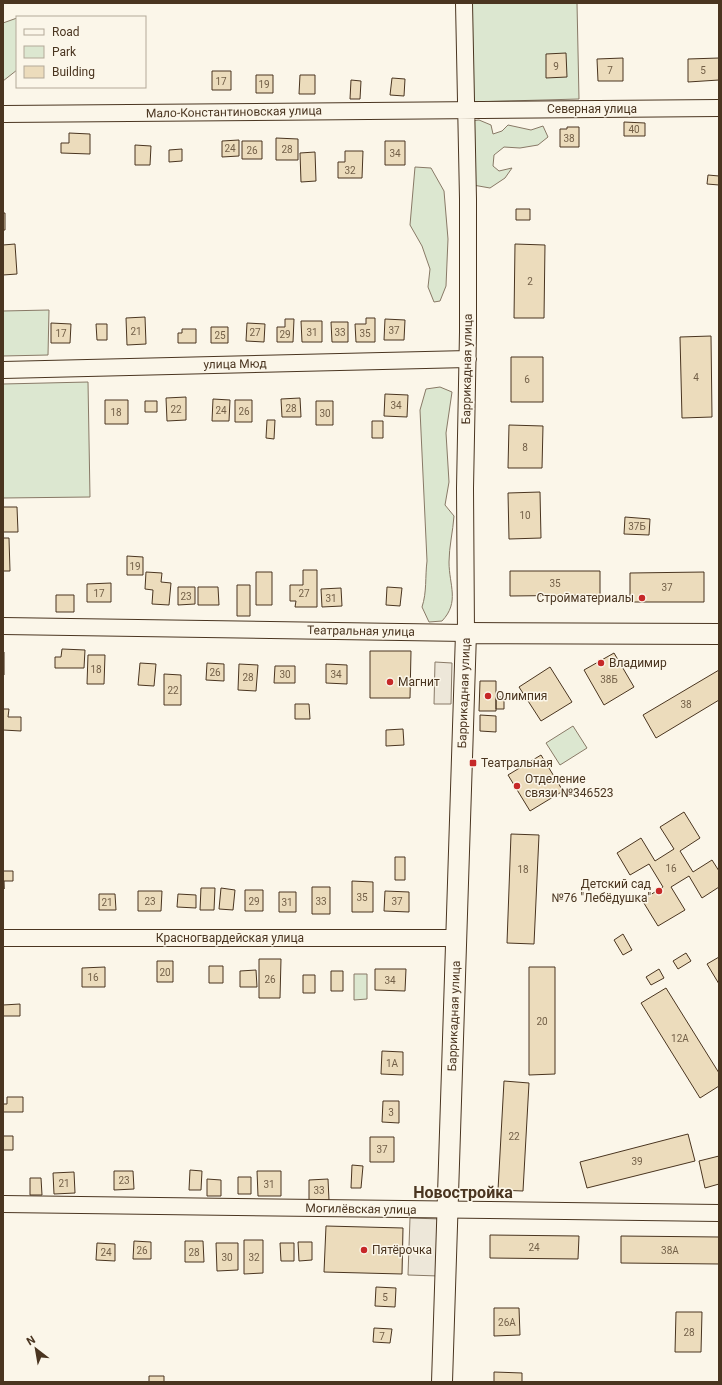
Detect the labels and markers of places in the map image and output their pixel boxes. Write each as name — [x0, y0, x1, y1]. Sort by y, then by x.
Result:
place label: Стройматериалы — [536, 591, 634, 605]
marker: Стройматериалы — [637, 593, 647, 603]
place label: Владимир — [609, 656, 667, 670]
marker: Владимир — [596, 658, 606, 668]
place label: Магнит — [398, 675, 440, 689]
marker: Магнит — [385, 677, 395, 687]
place label: Олимпия — [496, 689, 547, 703]
marker: Олимпия — [483, 691, 493, 701]
place label: Театральная — [481, 756, 553, 770]
marker: Театральная — [468, 758, 478, 768]
place label: Отделение связи №346523 — [525, 772, 614, 800]
marker: Отделение связи №346523 — [512, 781, 522, 791]
place label: Детский сад №76 "Лебёдушка" — [551, 877, 651, 905]
marker: Детский сад №76 "Лебёдушка" — [654, 886, 664, 896]
place label: Пятёрочка — [372, 1243, 432, 1257]
marker: Пятёрочка — [359, 1245, 369, 1255]

